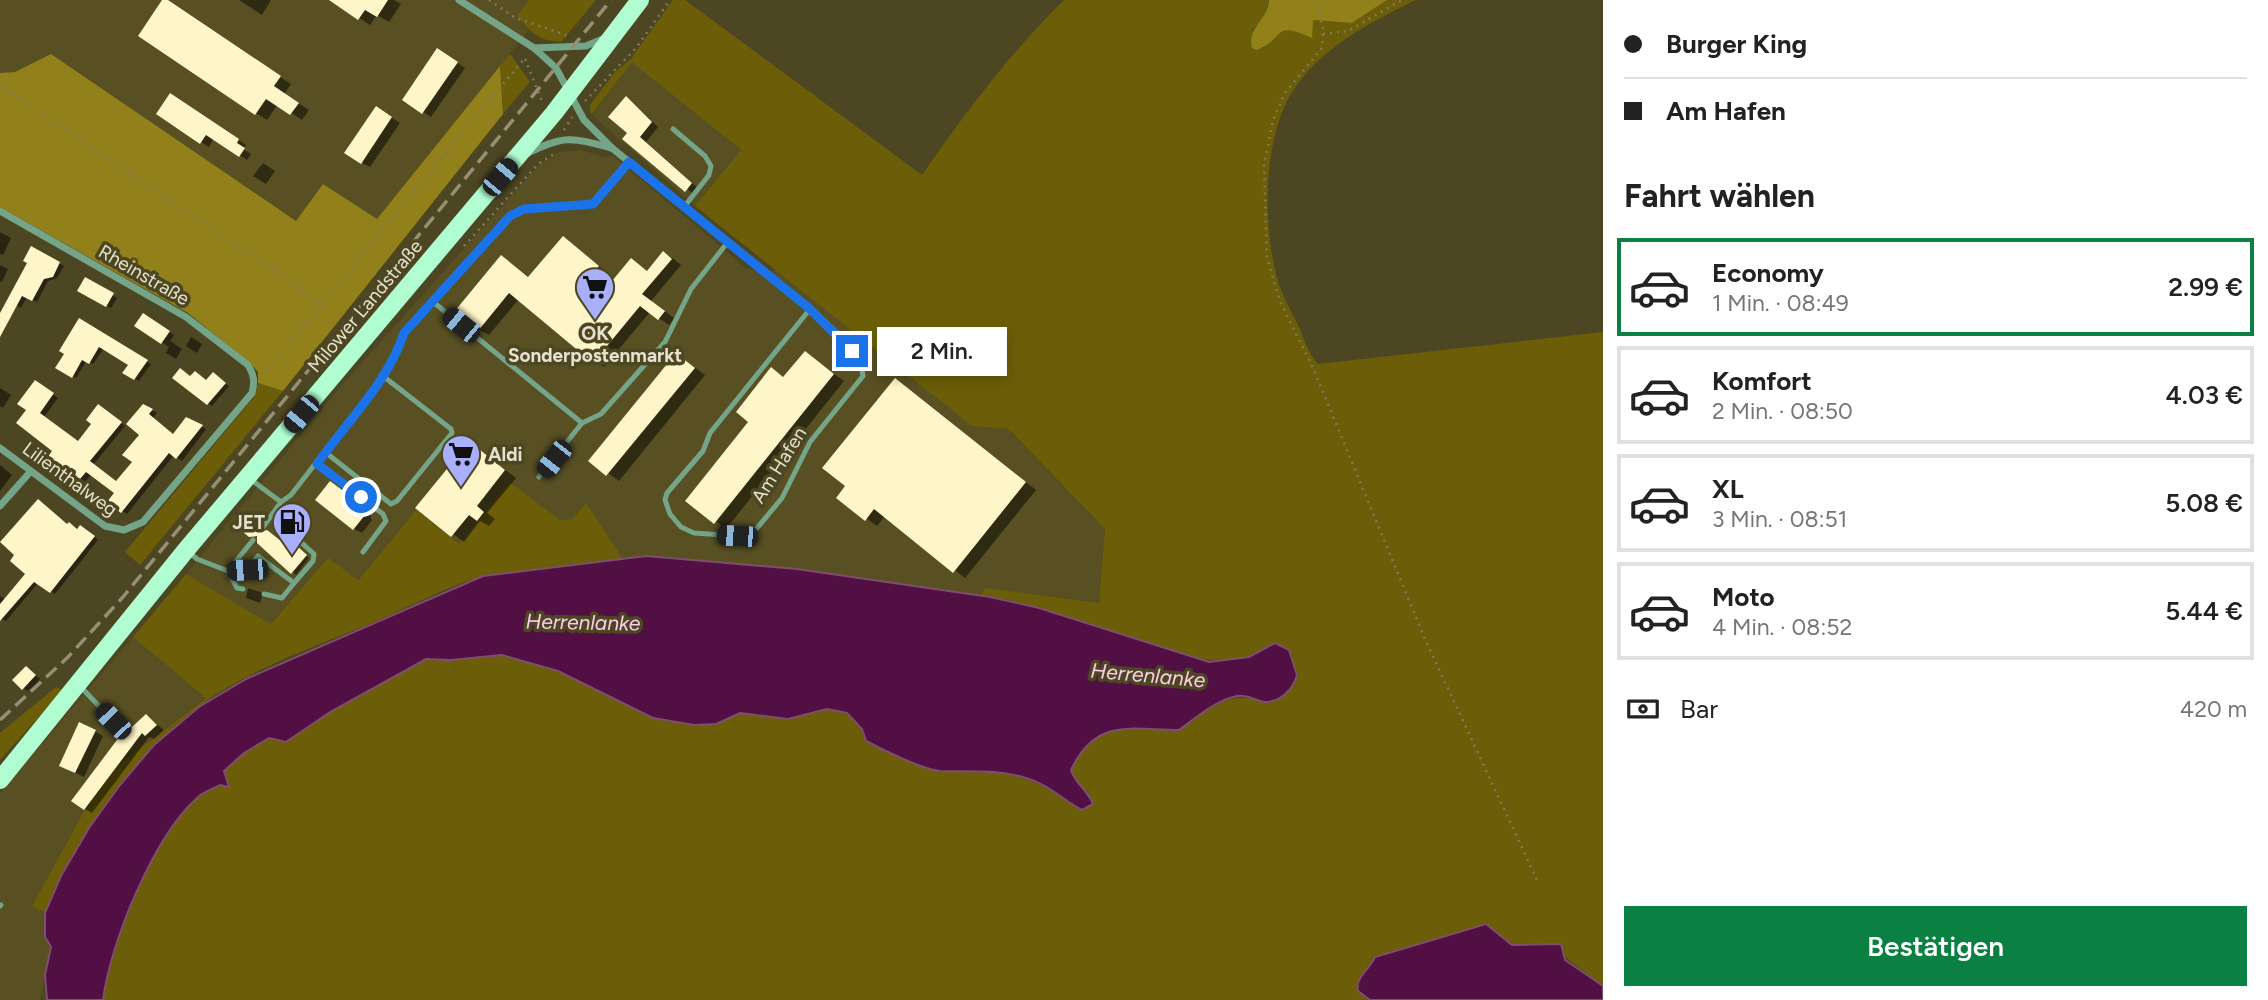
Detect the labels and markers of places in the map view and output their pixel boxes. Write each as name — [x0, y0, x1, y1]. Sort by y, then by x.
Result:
supermarket icon: OK Sonderpostenmarkt — [574, 266, 616, 321]
place label: OK Sonderpostenmarkt — [508, 322, 682, 367]
supermarket icon: Aldi — [440, 433, 482, 488]
place label: Aldi — [488, 443, 523, 466]
fuel station icon: JET — [271, 501, 313, 556]
place label: JET — [232, 511, 265, 534]

